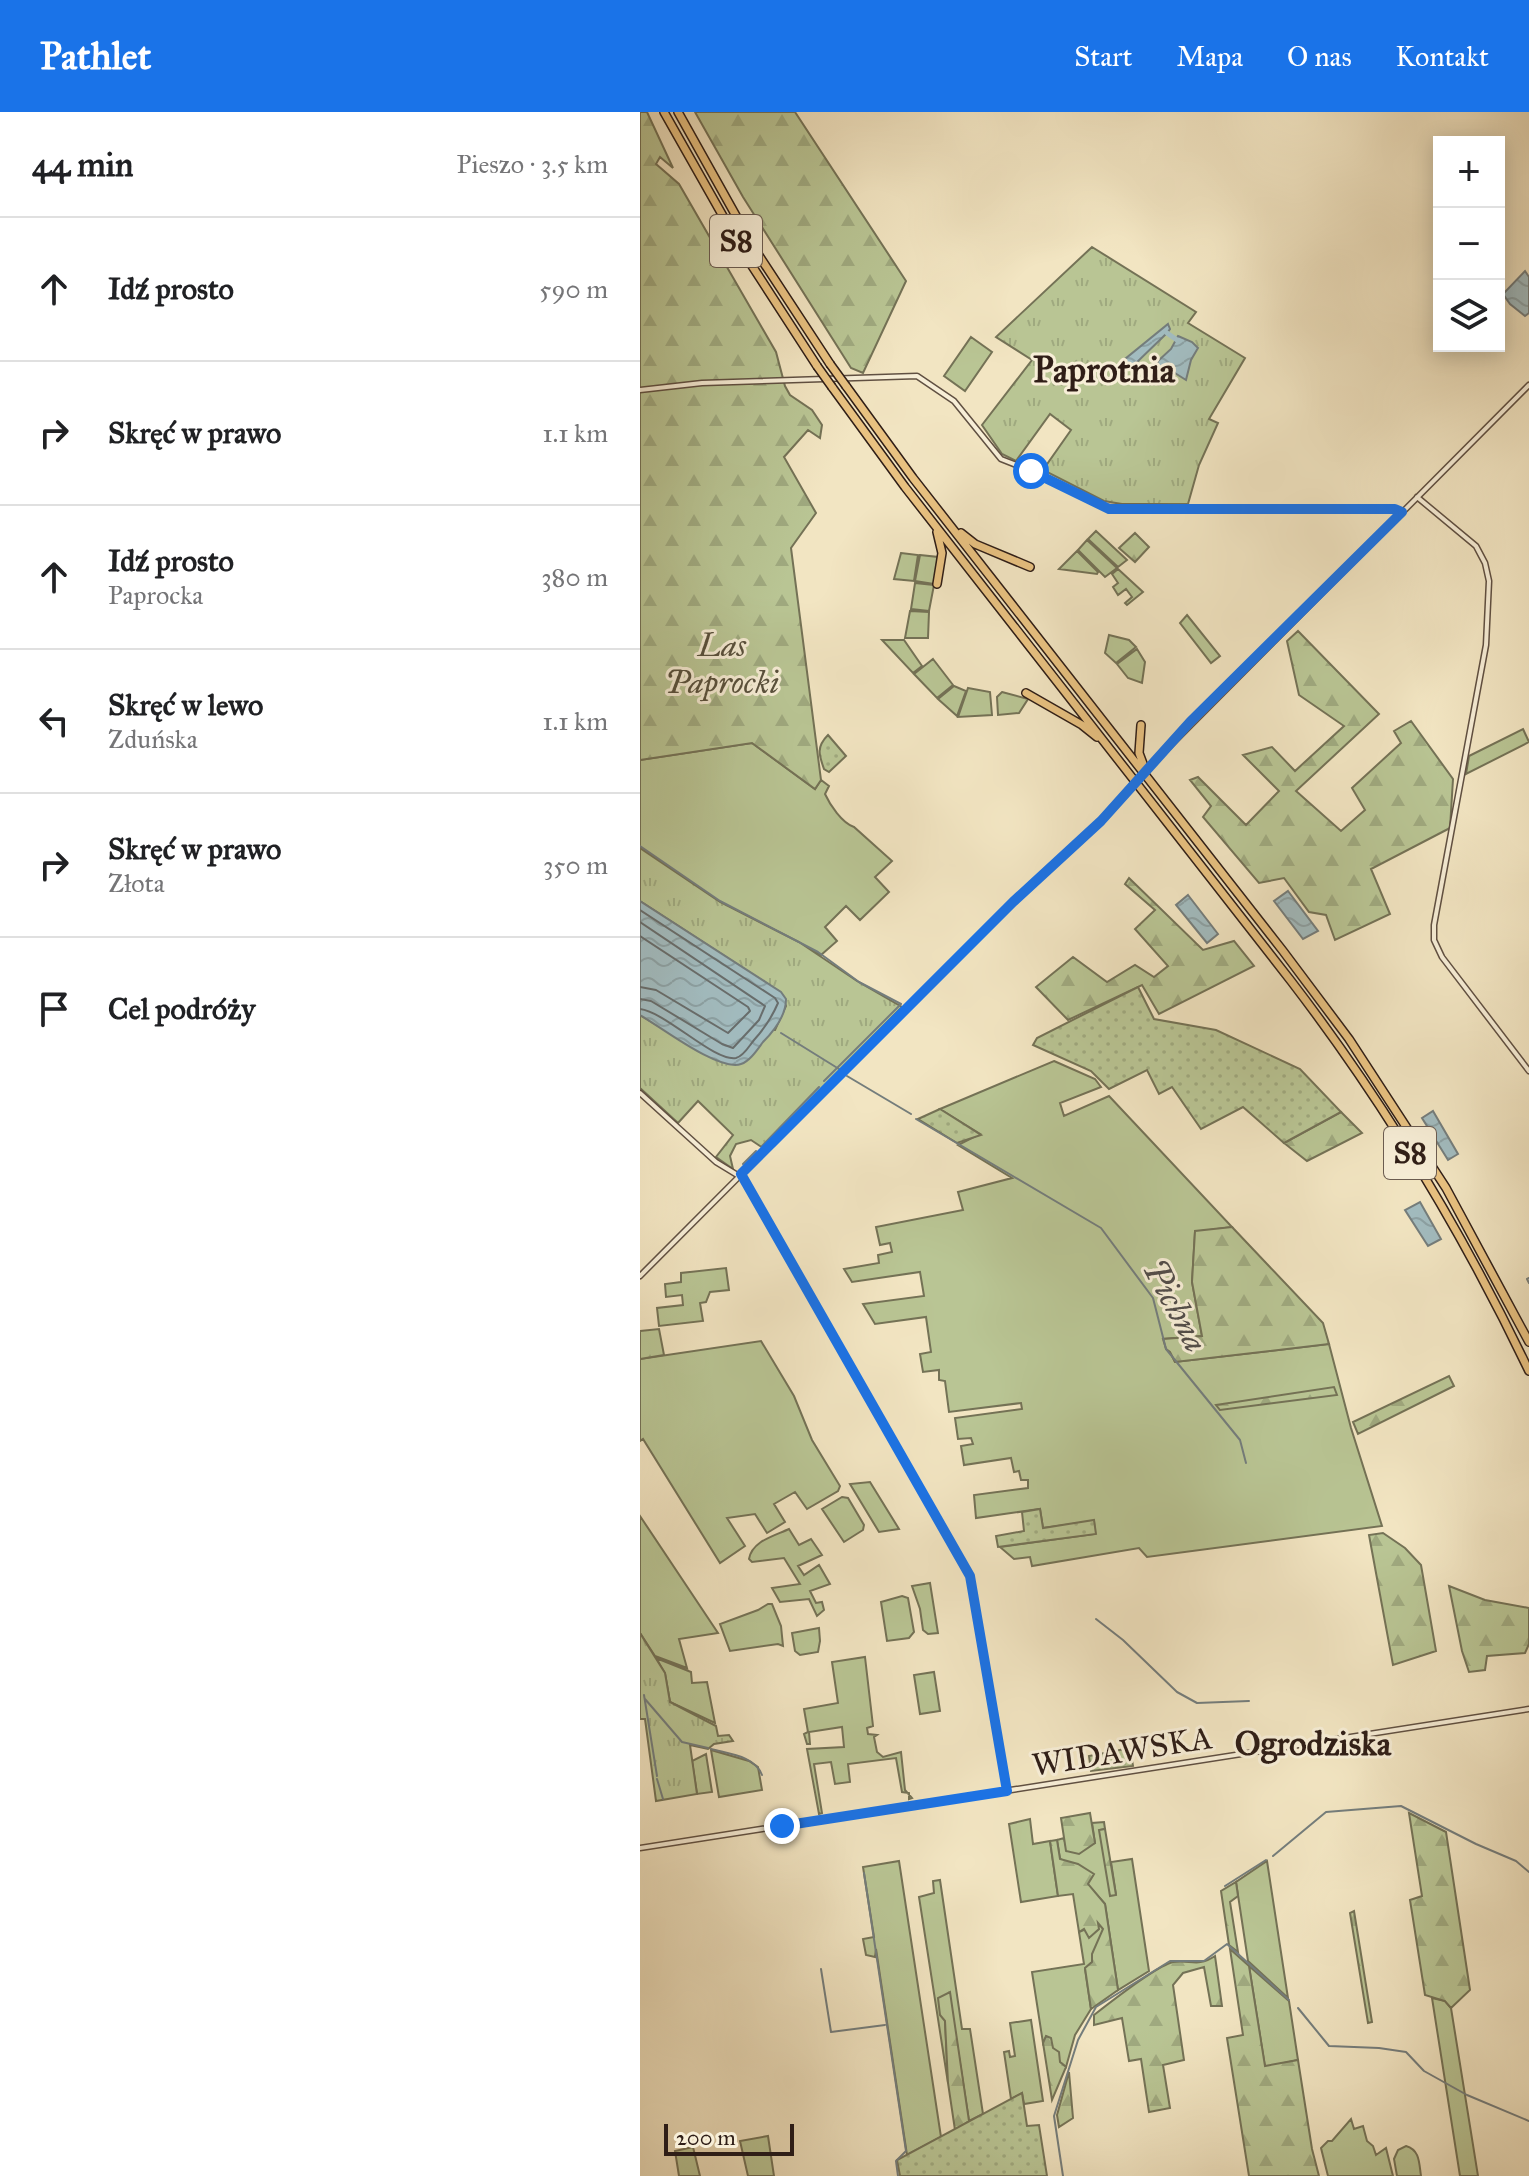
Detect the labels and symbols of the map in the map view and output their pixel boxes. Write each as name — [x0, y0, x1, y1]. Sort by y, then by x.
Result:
road number: S8 — [710, 215, 762, 267]
district label: Paprotnia — [1033, 348, 1176, 392]
route start — [1013, 453, 1049, 489]
park label: Las Paprocki — [665, 626, 779, 702]
road number: S8 — [1384, 1127, 1436, 1179]
water label: Pichna — [1134, 1252, 1217, 1359]
street label: WIDAWSKA — [1029, 1718, 1215, 1785]
district label: Ogrodziska — [1235, 1723, 1392, 1764]
route end — [764, 1808, 800, 1844]
scale bar — [664, 2120, 794, 2156]

